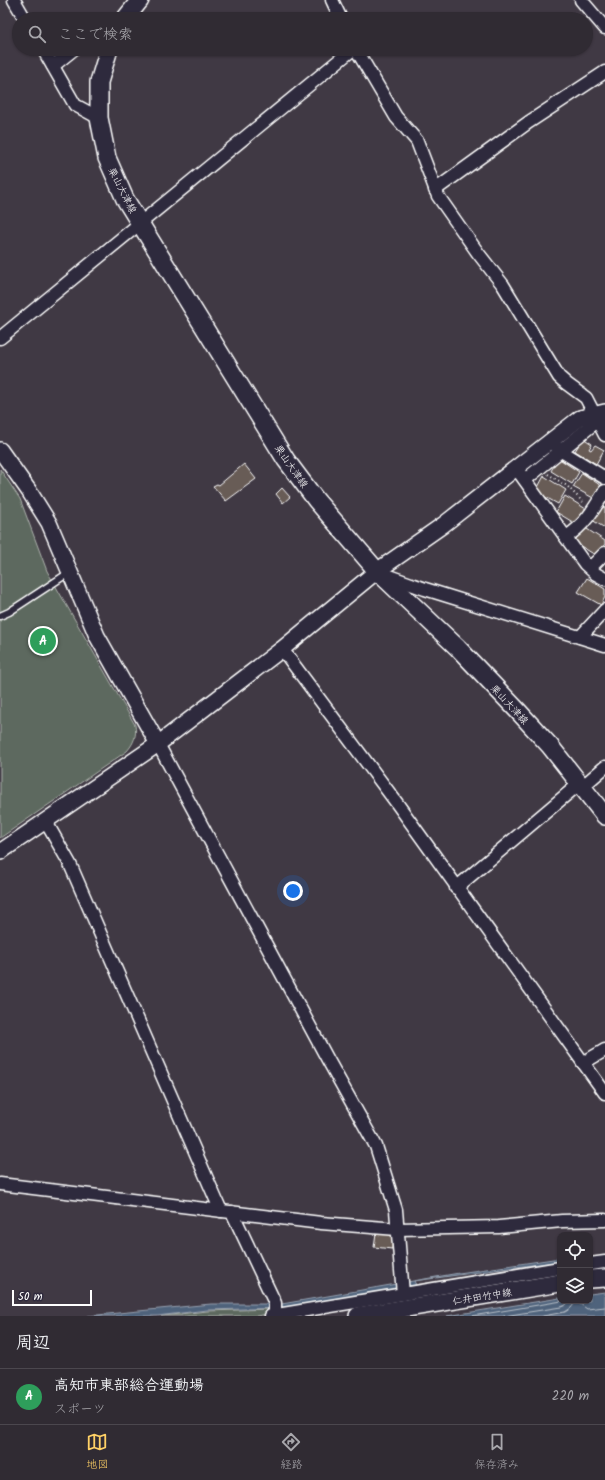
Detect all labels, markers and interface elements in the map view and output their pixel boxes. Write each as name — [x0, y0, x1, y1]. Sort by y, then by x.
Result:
search box — [12, 12, 593, 56]
icon: search — [26, 23, 48, 45]
text: ここで検索 — [58, 23, 133, 47]
street label: 栗山大津線 — [104, 165, 141, 216]
street label: 栗山大津線 — [270, 442, 312, 492]
pin: A — [30, 626, 56, 656]
street label: 栗山大津線 — [486, 681, 532, 728]
your location — [283, 881, 303, 901]
map controls — [557, 1232, 593, 1304]
button: locate — [557, 1232, 593, 1268]
button: layers — [557, 1268, 593, 1304]
street label: 仁井田竹中線 — [451, 1284, 513, 1310]
scale bar — [12, 1288, 92, 1307]
text: 50 m — [18, 1288, 43, 1306]
text: 周辺 — [16, 1330, 50, 1357]
text: 高知市東部総合運動場 — [54, 1374, 204, 1398]
text: A — [25, 1386, 33, 1407]
text: 220 m — [552, 1386, 589, 1407]
text: スポーツ — [54, 1399, 106, 1420]
tab: 地図 — [86, 1431, 108, 1474]
tab: 経路 — [280, 1431, 302, 1474]
tab: 保存済み — [475, 1431, 519, 1474]

